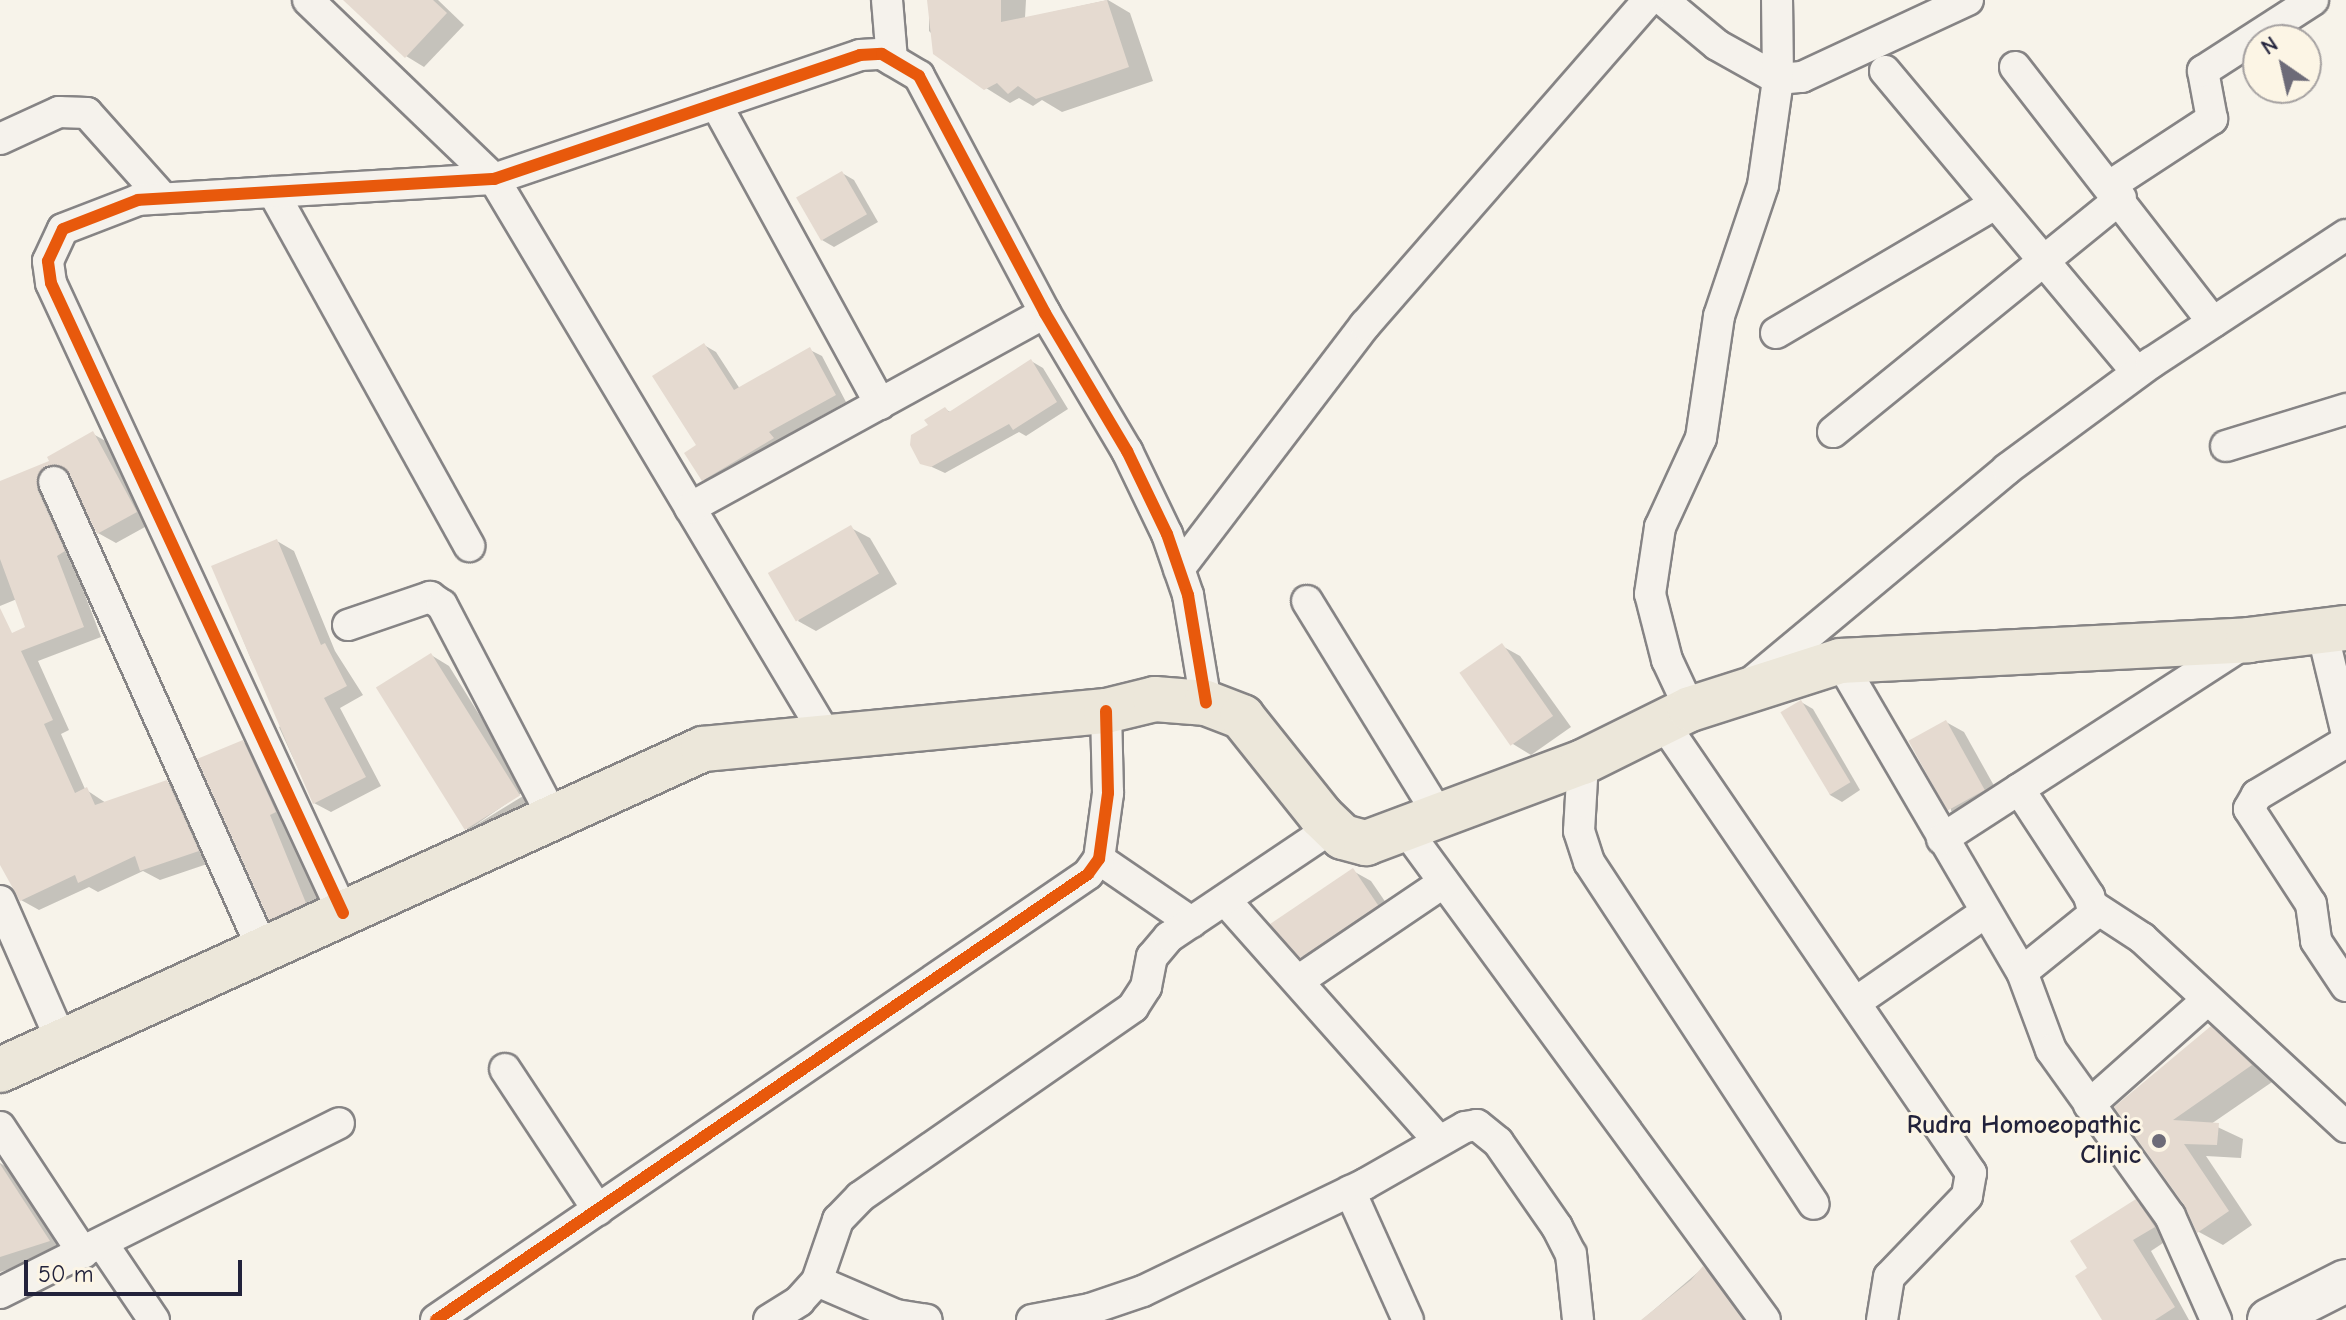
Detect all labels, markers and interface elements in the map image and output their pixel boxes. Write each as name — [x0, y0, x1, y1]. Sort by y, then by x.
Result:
north arrow — [2242, 24, 2322, 104]
text: N — [2256, 31, 2283, 61]
place label: Rudra Homoeopathic Clinic — [1907, 1110, 2141, 1172]
marker: Rudra Homoeopathic Clinic — [2148, 1130, 2170, 1152]
scale bar — [28, 1244, 246, 1294]
text: 50 m — [38, 1260, 94, 1288]

